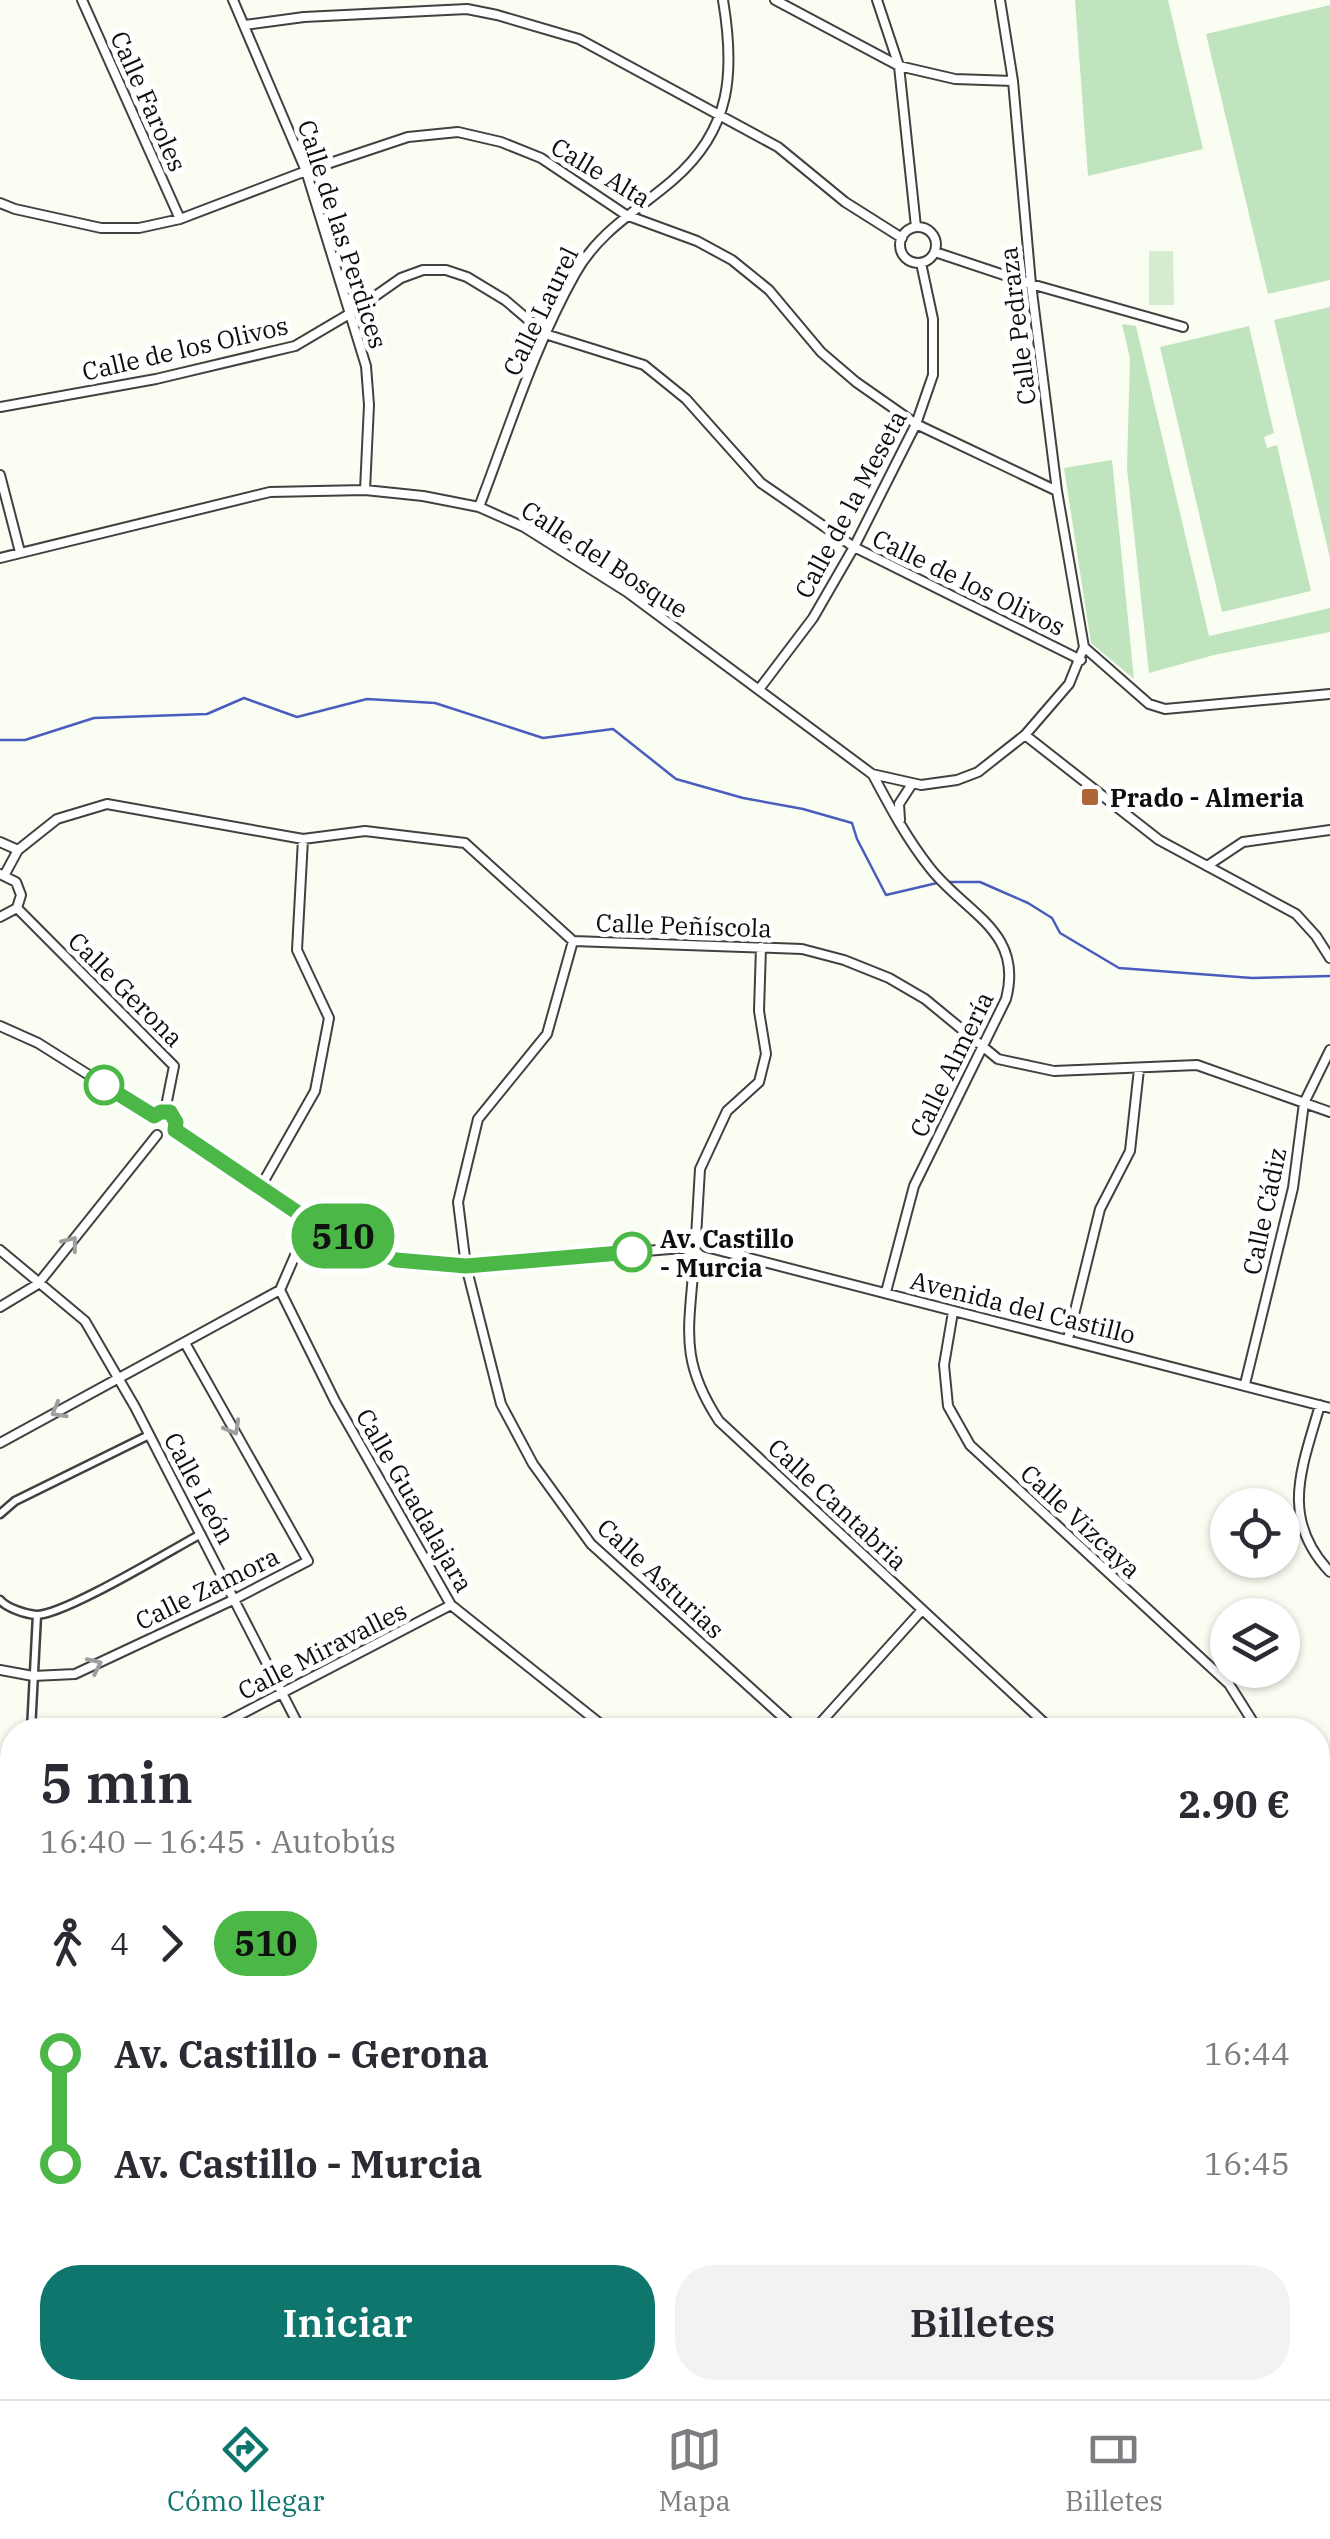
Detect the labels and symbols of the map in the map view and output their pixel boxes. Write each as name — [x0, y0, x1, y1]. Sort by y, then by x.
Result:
street label: Calle Faroles — [103, 26, 195, 176]
street label: Calle de las Perdices — [290, 116, 396, 352]
street label: Calle Alta — [545, 129, 657, 215]
street label: Calle Laurel — [495, 241, 585, 381]
street label: Calle Pedraza — [991, 245, 1043, 407]
street label: Calle de los Olivos — [79, 308, 291, 388]
street label: Calle de la Meseta — [786, 404, 914, 604]
street label: Calle del Bosque — [515, 493, 695, 625]
street label: Calle de los Olivos — [867, 521, 1071, 643]
place label: Prado - Almeria — [1110, 781, 1304, 814]
marker: Prado - Almeria — [1079, 786, 1101, 808]
street label: Calle Peñíscola — [595, 905, 773, 945]
street label: Calle Gerona — [61, 924, 191, 1054]
street label: Calle Almería — [902, 986, 1000, 1142]
unlabelled marker — [85, 1066, 123, 1104]
street label: Calle Cádiz — [1234, 1144, 1294, 1278]
line badge: 510 — [286, 1204, 400, 1268]
place label: Av. Castillo - Murcia — [660, 1222, 794, 1284]
marker: Av. Castillo - Murcia — [613, 1233, 651, 1271]
one-way arrow — [59, 1236, 77, 1254]
street label: Avenida del Castillo — [907, 1263, 1139, 1351]
one-way arrow — [51, 1398, 69, 1418]
street label: Calle Guadalajara — [349, 1402, 481, 1598]
one-way arrow — [221, 1417, 240, 1435]
street label: Calle León — [157, 1426, 243, 1550]
street label: Calle Cantabria — [761, 1431, 915, 1577]
street label: Calle Vizcaya — [1014, 1457, 1148, 1585]
street label: Calle Asturias — [590, 1511, 732, 1645]
street label: Calle Zamora — [130, 1539, 284, 1637]
street label: Calle Miravalles — [232, 1593, 412, 1707]
one-way arrow — [85, 1657, 103, 1677]

